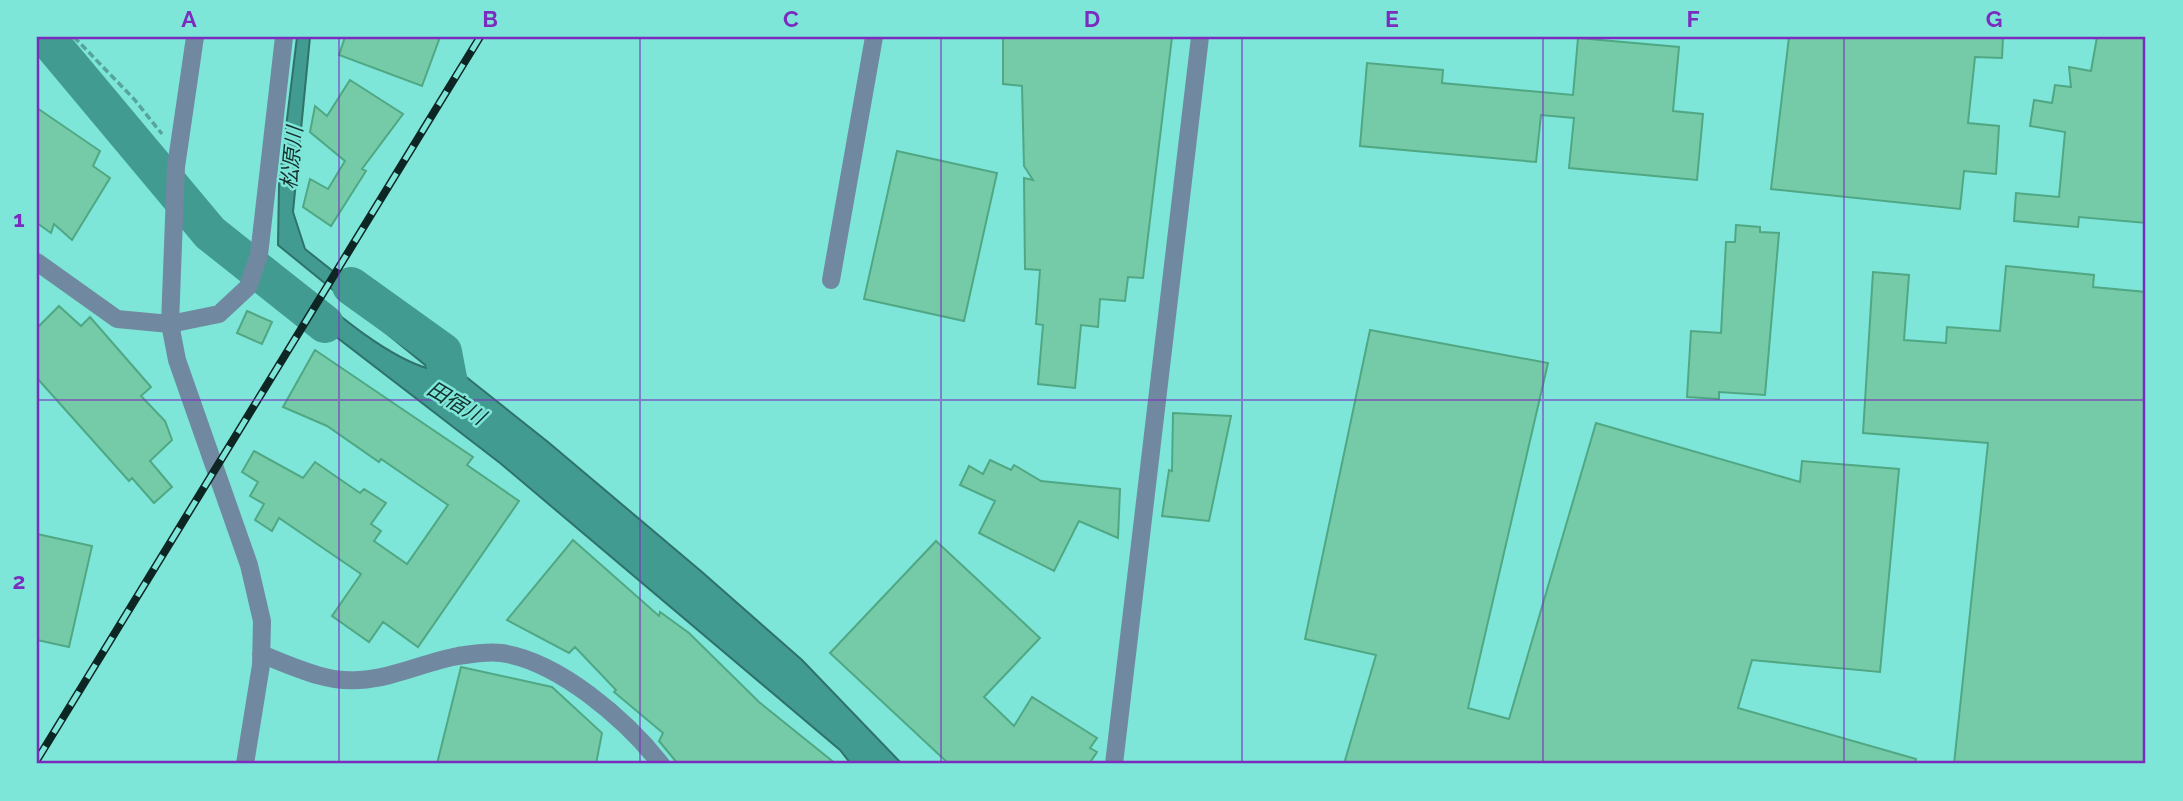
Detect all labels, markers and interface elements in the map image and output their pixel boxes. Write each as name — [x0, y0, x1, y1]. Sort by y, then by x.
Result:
text: A — [181, 5, 197, 32]
text: B — [482, 5, 498, 32]
text: C — [783, 5, 799, 32]
text: D — [1084, 5, 1100, 32]
text: E — [1385, 5, 1399, 32]
text: F — [1686, 5, 1700, 32]
text: G — [1986, 5, 2002, 32]
water label: 松原川 — [276, 123, 307, 191]
text: 1 — [13, 205, 25, 232]
water label: 田宿川 — [423, 376, 491, 431]
text: 2 — [13, 567, 25, 594]

